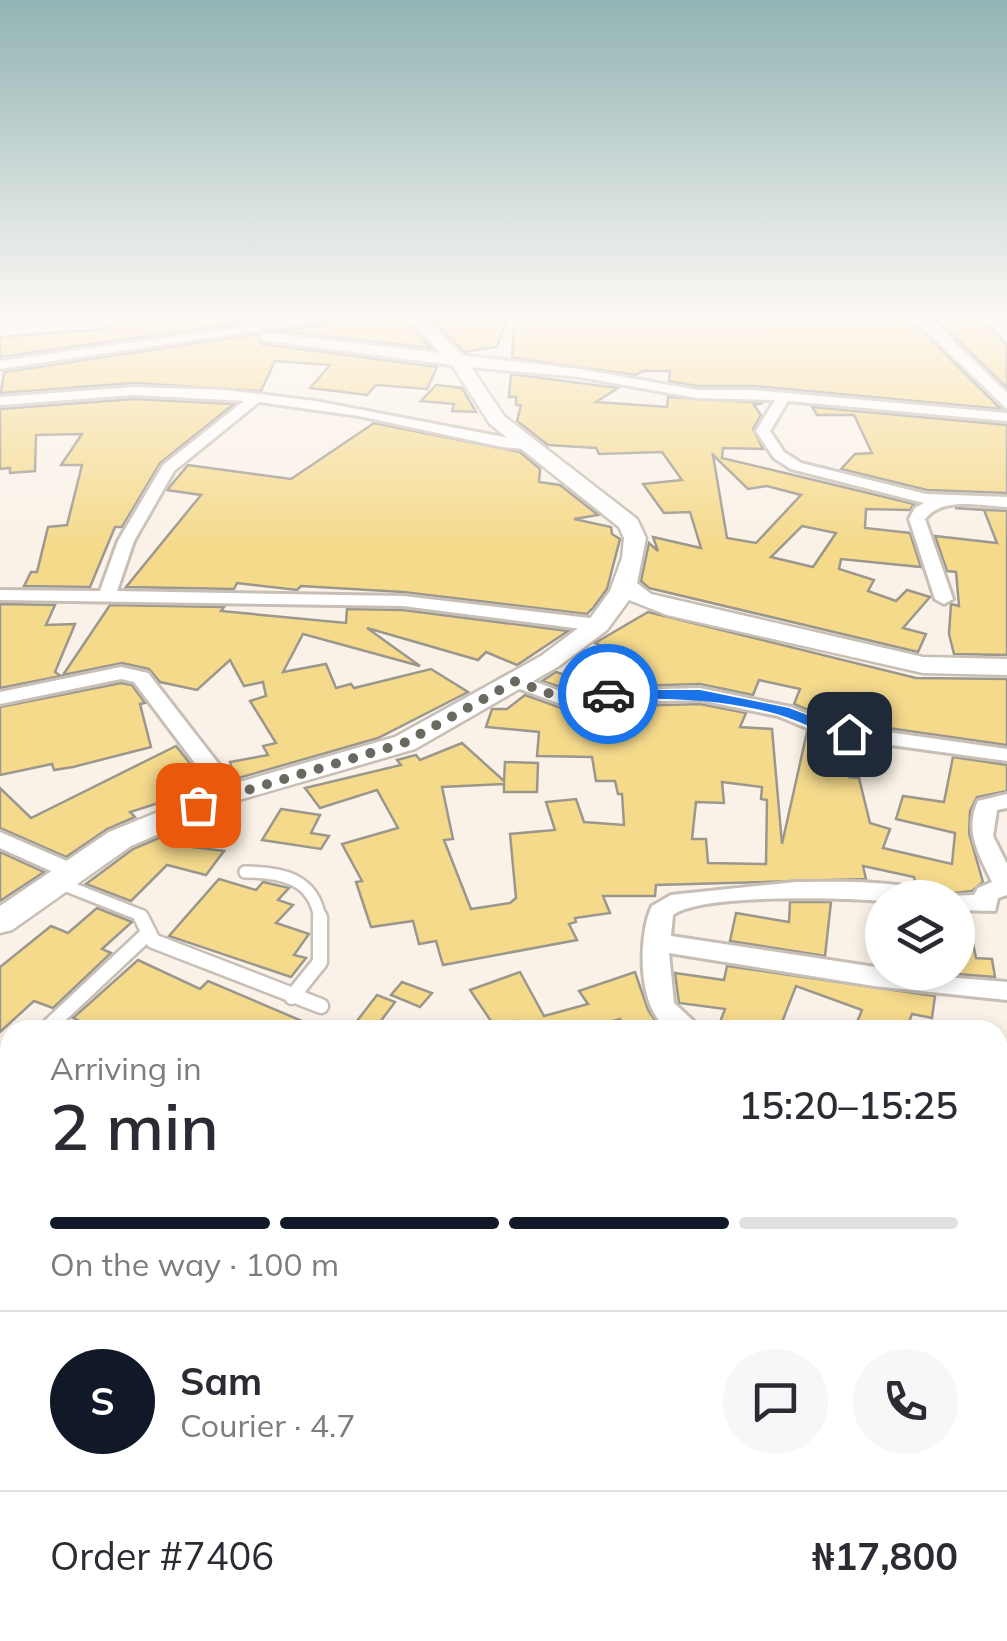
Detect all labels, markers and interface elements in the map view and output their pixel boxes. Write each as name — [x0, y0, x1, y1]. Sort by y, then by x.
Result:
courier — [558, 644, 658, 744]
icon: car — [581, 667, 636, 722]
pin — [807, 692, 892, 777]
icon: home — [822, 707, 877, 762]
pin — [156, 763, 241, 848]
icon: bag — [171, 778, 226, 833]
map controls — [865, 880, 975, 990]
button: layers — [865, 880, 975, 990]
text: Arriving in — [50, 1048, 202, 1088]
text: 15:20–15:25 — [738, 1081, 958, 1129]
text: 2 min — [50, 1085, 219, 1166]
text: On the way · 100 m — [50, 1244, 339, 1284]
button: chat — [723, 1349, 828, 1454]
button: phone — [853, 1349, 958, 1454]
text: Sam — [180, 1357, 262, 1405]
text: S — [90, 1377, 115, 1425]
text: Courier · 4.7 — [180, 1405, 356, 1445]
text: Order #7406 — [50, 1532, 274, 1580]
text: ₦17,800 — [812, 1532, 958, 1580]

